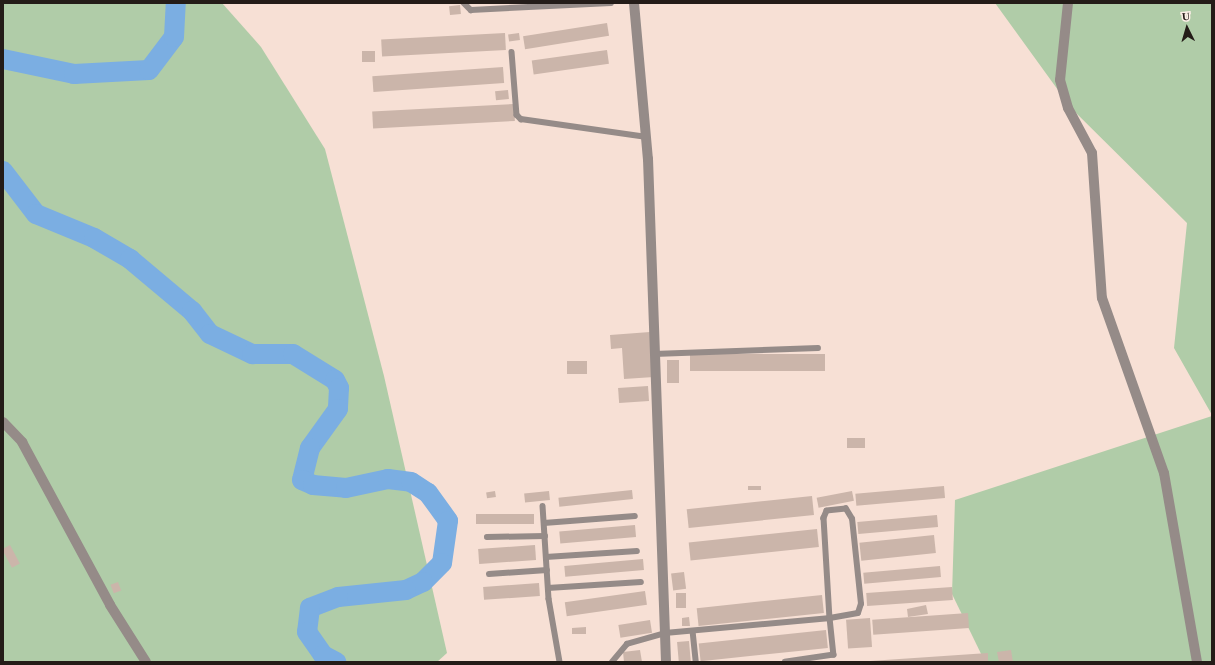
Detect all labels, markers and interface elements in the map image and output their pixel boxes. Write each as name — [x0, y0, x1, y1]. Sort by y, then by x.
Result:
north arrow — [1167, 8, 1207, 48]
text: U — [1181, 10, 1190, 22]

